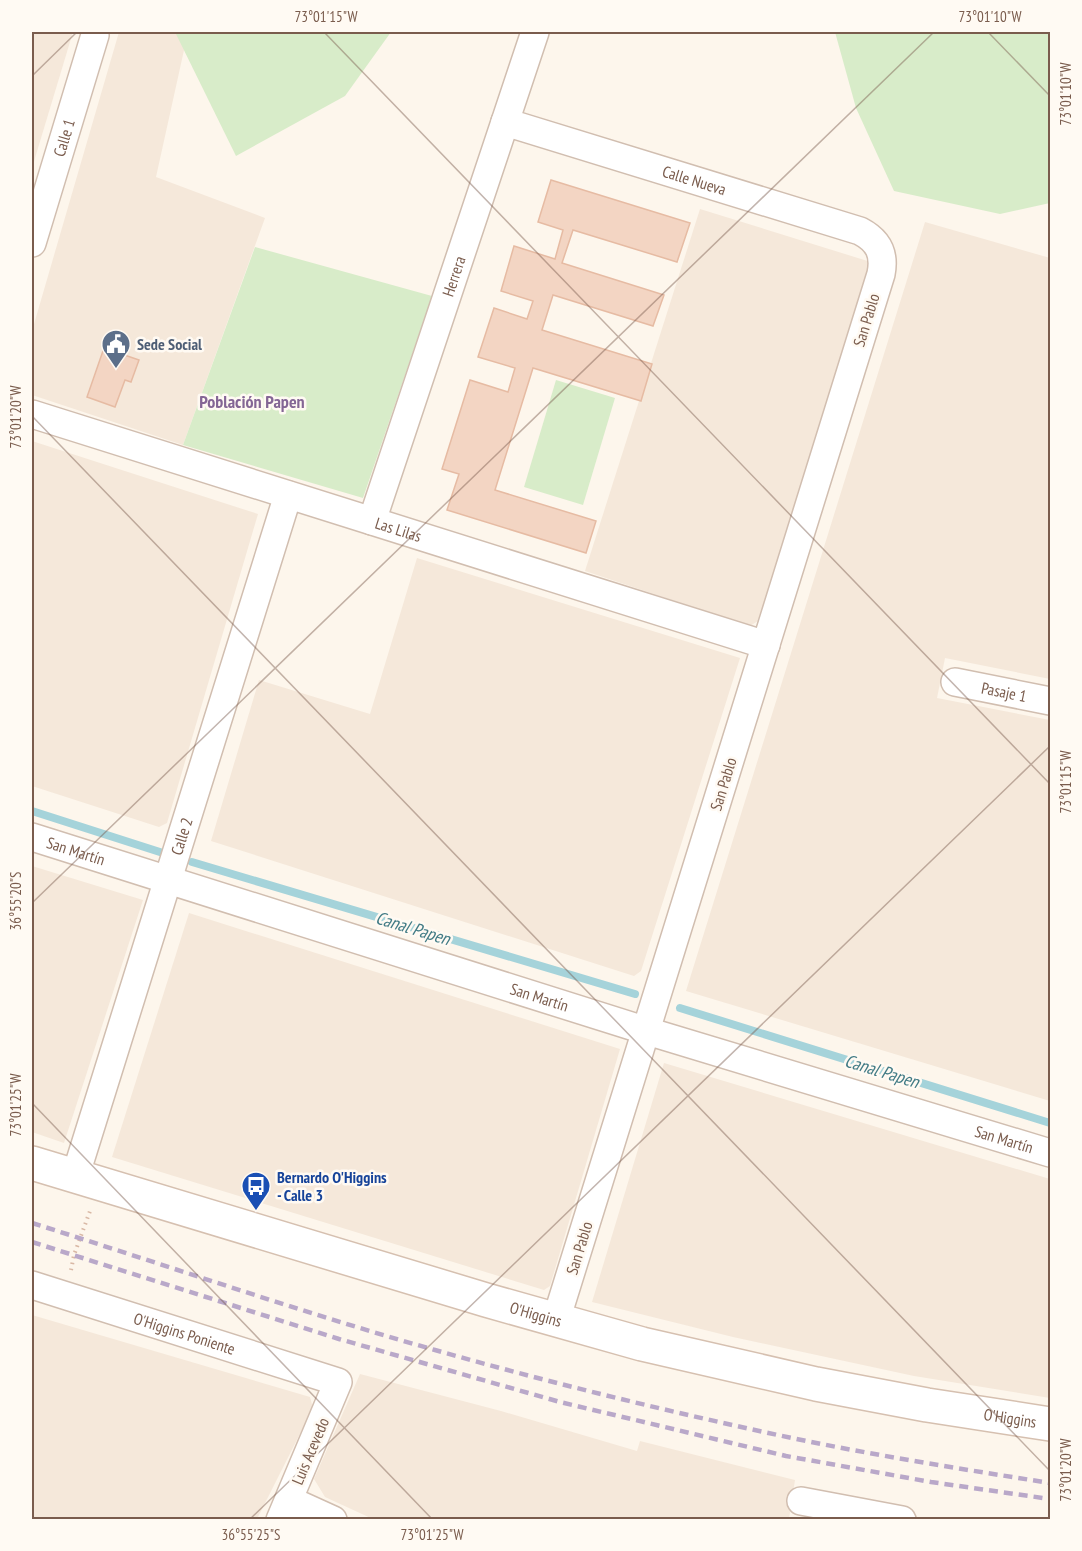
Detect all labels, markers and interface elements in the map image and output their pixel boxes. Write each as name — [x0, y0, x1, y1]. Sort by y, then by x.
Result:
text: 73°01'15"W — [294, 7, 358, 26]
text: 73°01'10"W — [958, 7, 1022, 26]
text: 73°01'10"W — [1056, 62, 1075, 126]
street label: Calle 1 — [49, 117, 79, 159]
street label: Calle Nueva — [660, 161, 729, 199]
street label: Herrera — [438, 253, 470, 299]
street label: San Pablo — [848, 291, 884, 349]
public building icon: Sede Social — [100, 328, 132, 370]
place label: Sede Social — [137, 334, 202, 354]
text: 73°01'20"W — [6, 385, 25, 449]
district label: Población Papen — [199, 390, 305, 413]
street label: Las Lilas — [373, 513, 424, 546]
street label: Pasaje 1 — [980, 678, 1028, 706]
text: 73°01'15"W — [1056, 750, 1075, 814]
street label: San Pablo — [705, 755, 741, 813]
street label: Calle 2 — [166, 815, 197, 857]
street label: San Martín — [44, 832, 107, 869]
text: 36°55'20"S — [6, 871, 25, 931]
water label: Canal Papen — [373, 906, 454, 950]
street label: San Martín — [508, 978, 571, 1016]
water label: Canal Papen — [842, 1049, 923, 1093]
text: 73°01'25"W — [6, 1073, 25, 1137]
street label: San Martín — [973, 1121, 1036, 1157]
place label: Bernardo O'Higgins - Calle 3 — [277, 1167, 387, 1205]
bus stop icon: Bernardo O'Higgins - Calle 3 — [240, 1170, 272, 1212]
street label: San Pablo — [561, 1219, 597, 1277]
street label: O'Higgins — [508, 1297, 564, 1331]
street label: O'Higgins Poniente — [131, 1308, 238, 1359]
street label: O'Higgins — [982, 1404, 1038, 1432]
street label: Luis Acevedo — [287, 1414, 333, 1488]
text: 73°01'20"W — [1056, 1438, 1075, 1502]
text: 36°55'25"S — [221, 1525, 281, 1544]
text: 73°01'25"W — [400, 1525, 464, 1544]

